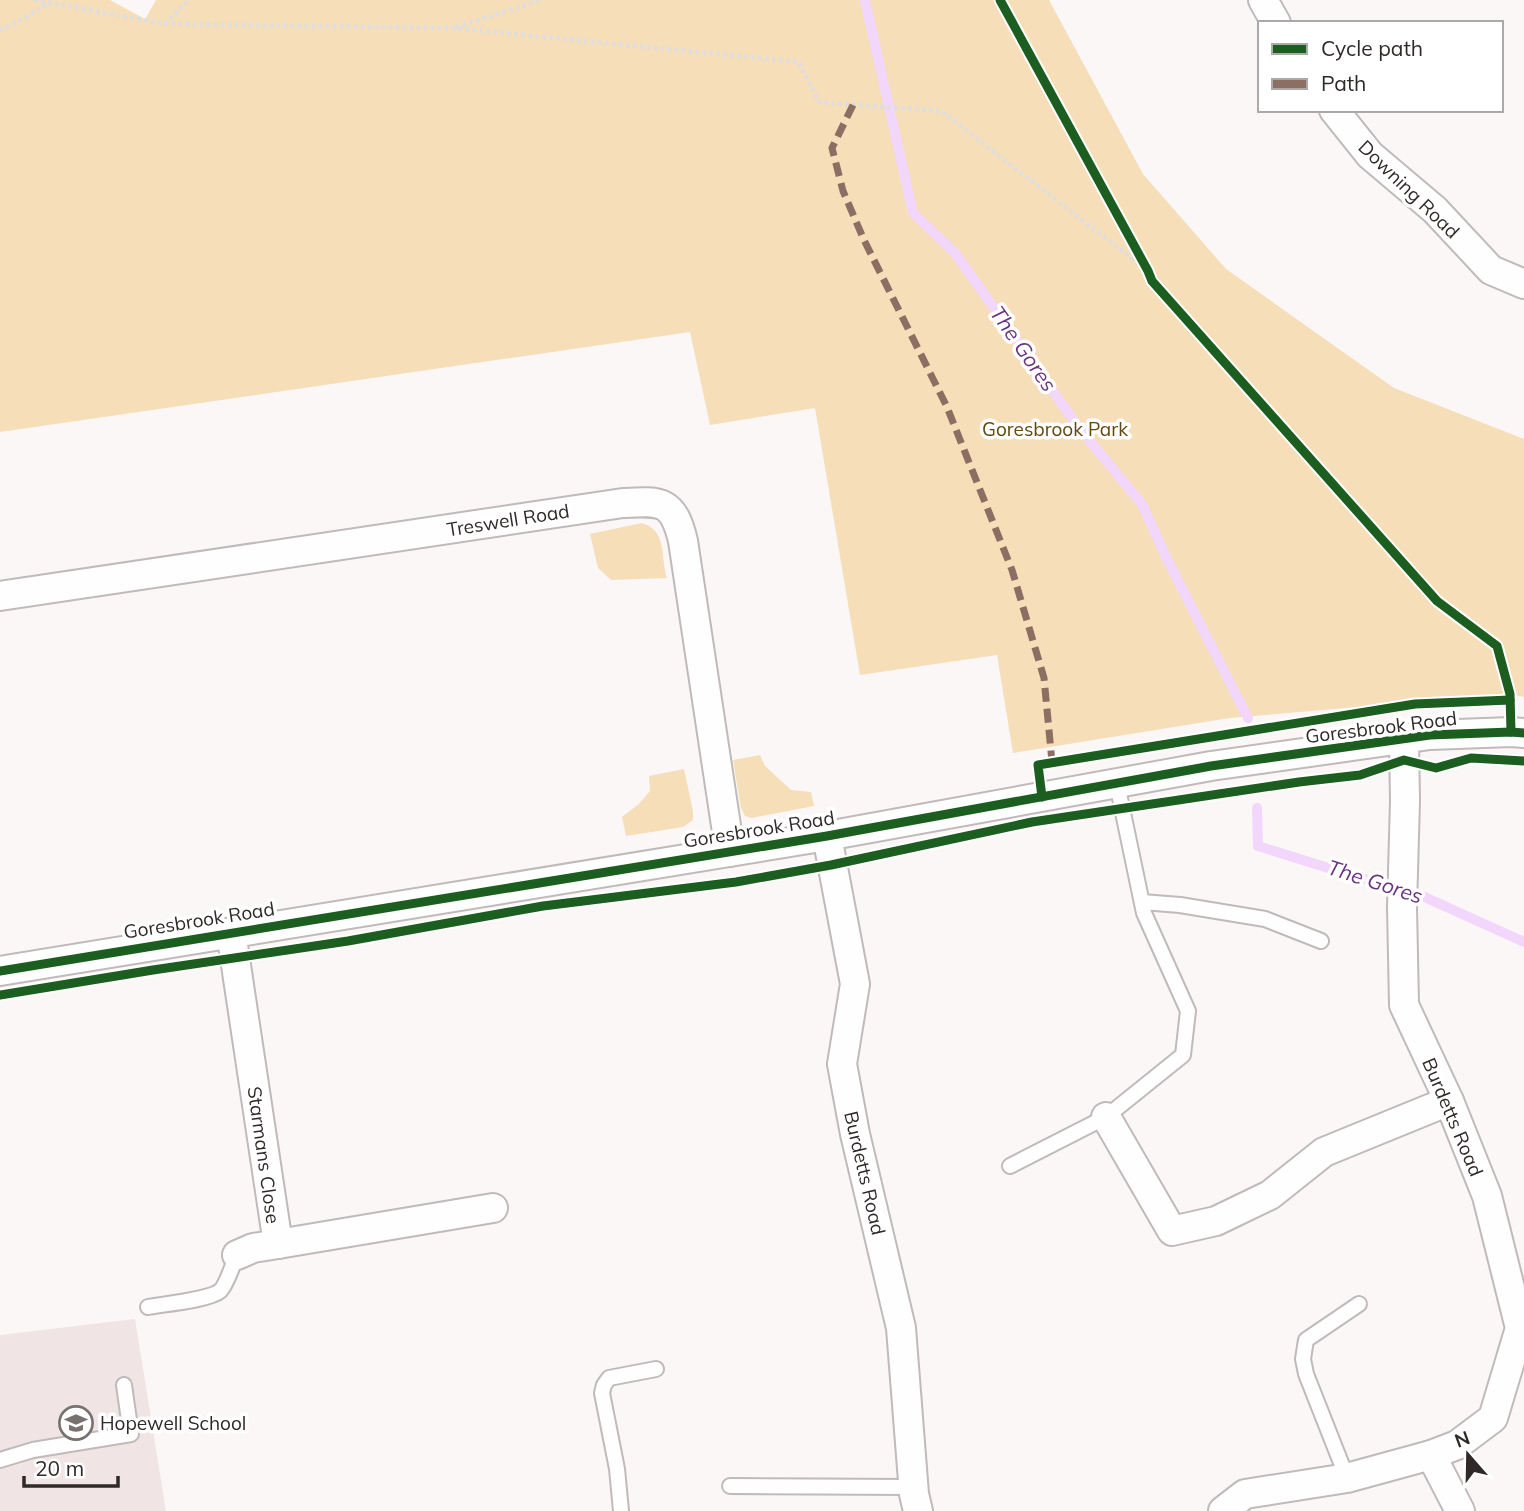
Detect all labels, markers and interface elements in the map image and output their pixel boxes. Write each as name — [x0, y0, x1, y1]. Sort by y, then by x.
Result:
legend — [1258, 21, 1503, 112]
text: Cycle path — [1321, 35, 1423, 61]
text: Path — [1321, 70, 1366, 96]
street label: Downing Road — [1353, 135, 1465, 243]
water label: The Gores — [985, 301, 1063, 396]
park label: Goresbrook Park — [982, 417, 1128, 441]
street label: Treswell Road — [445, 498, 571, 542]
street label: Goresbrook Road — [1304, 706, 1458, 748]
street label: Goresbrook Road — [682, 805, 836, 853]
water label: The Gores — [1324, 853, 1426, 909]
street label: Goresbrook Road — [122, 896, 276, 944]
street label: Burdetts Road — [1417, 1054, 1489, 1180]
street label: Starmans Close — [242, 1085, 286, 1225]
street label: Burdetts Road — [839, 1109, 891, 1237]
school or university icon: Hopewell School — [57, 1404, 95, 1442]
place label: Hopewell School — [100, 1411, 246, 1435]
north arrow — [1433, 1420, 1503, 1490]
text: N — [1451, 1425, 1473, 1453]
scale bar — [24, 1444, 119, 1488]
text: 20 m — [35, 1455, 84, 1481]

